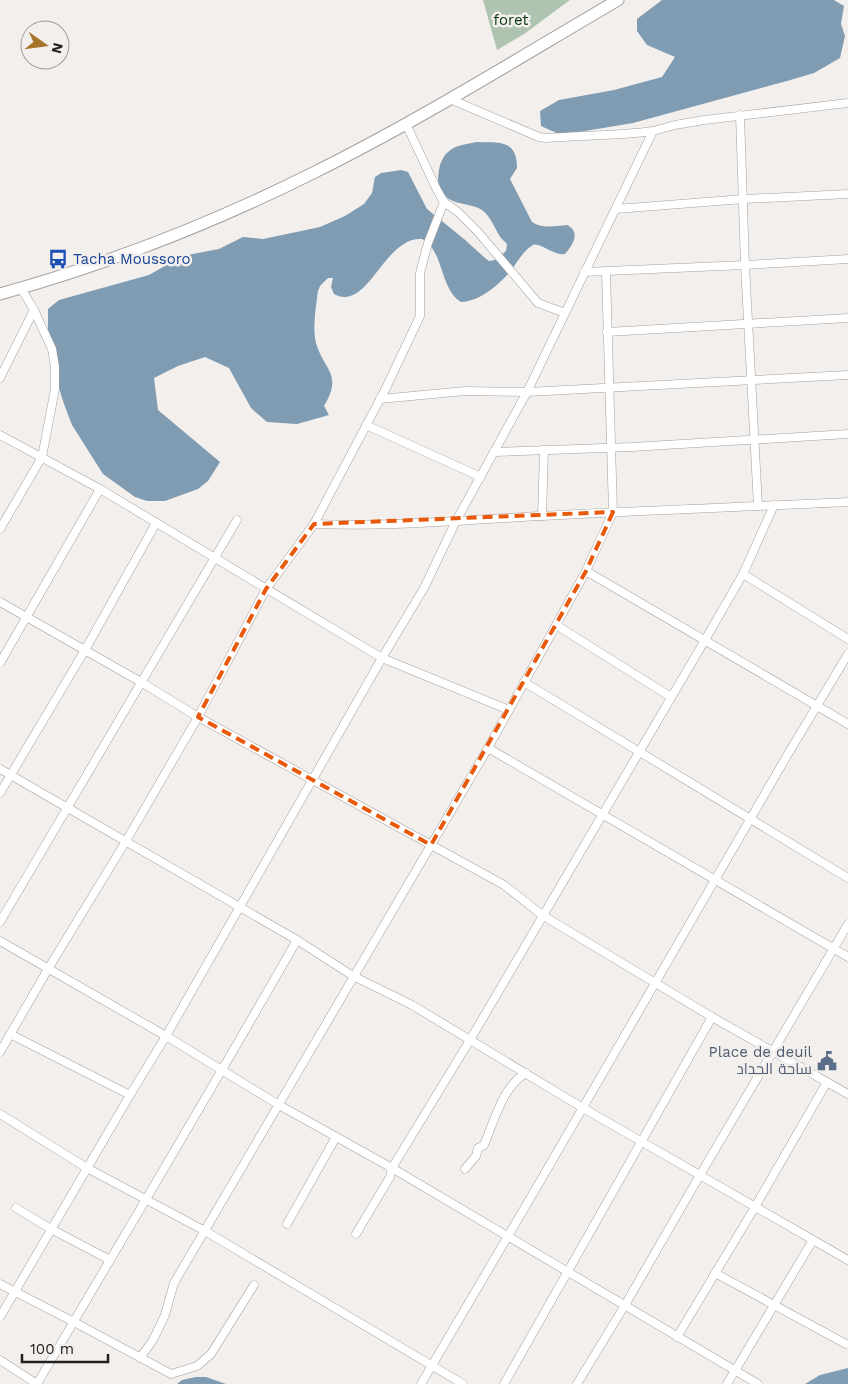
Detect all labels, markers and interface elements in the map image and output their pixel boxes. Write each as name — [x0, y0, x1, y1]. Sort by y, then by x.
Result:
park label: foret — [493, 11, 529, 29]
north arrow — [20, 20, 70, 70]
text: N — [49, 41, 67, 55]
bus stop icon: Tacha Moussoro — [47, 248, 69, 270]
place label: Tacha Moussoro — [73, 250, 191, 268]
place label: Place de deuil ساحة الحداد — [709, 1043, 812, 1078]
public building icon: Place de deuil ساحة الحداد — [816, 1050, 838, 1072]
scale bar — [22, 1332, 109, 1364]
text: 100 m — [30, 1340, 74, 1358]

